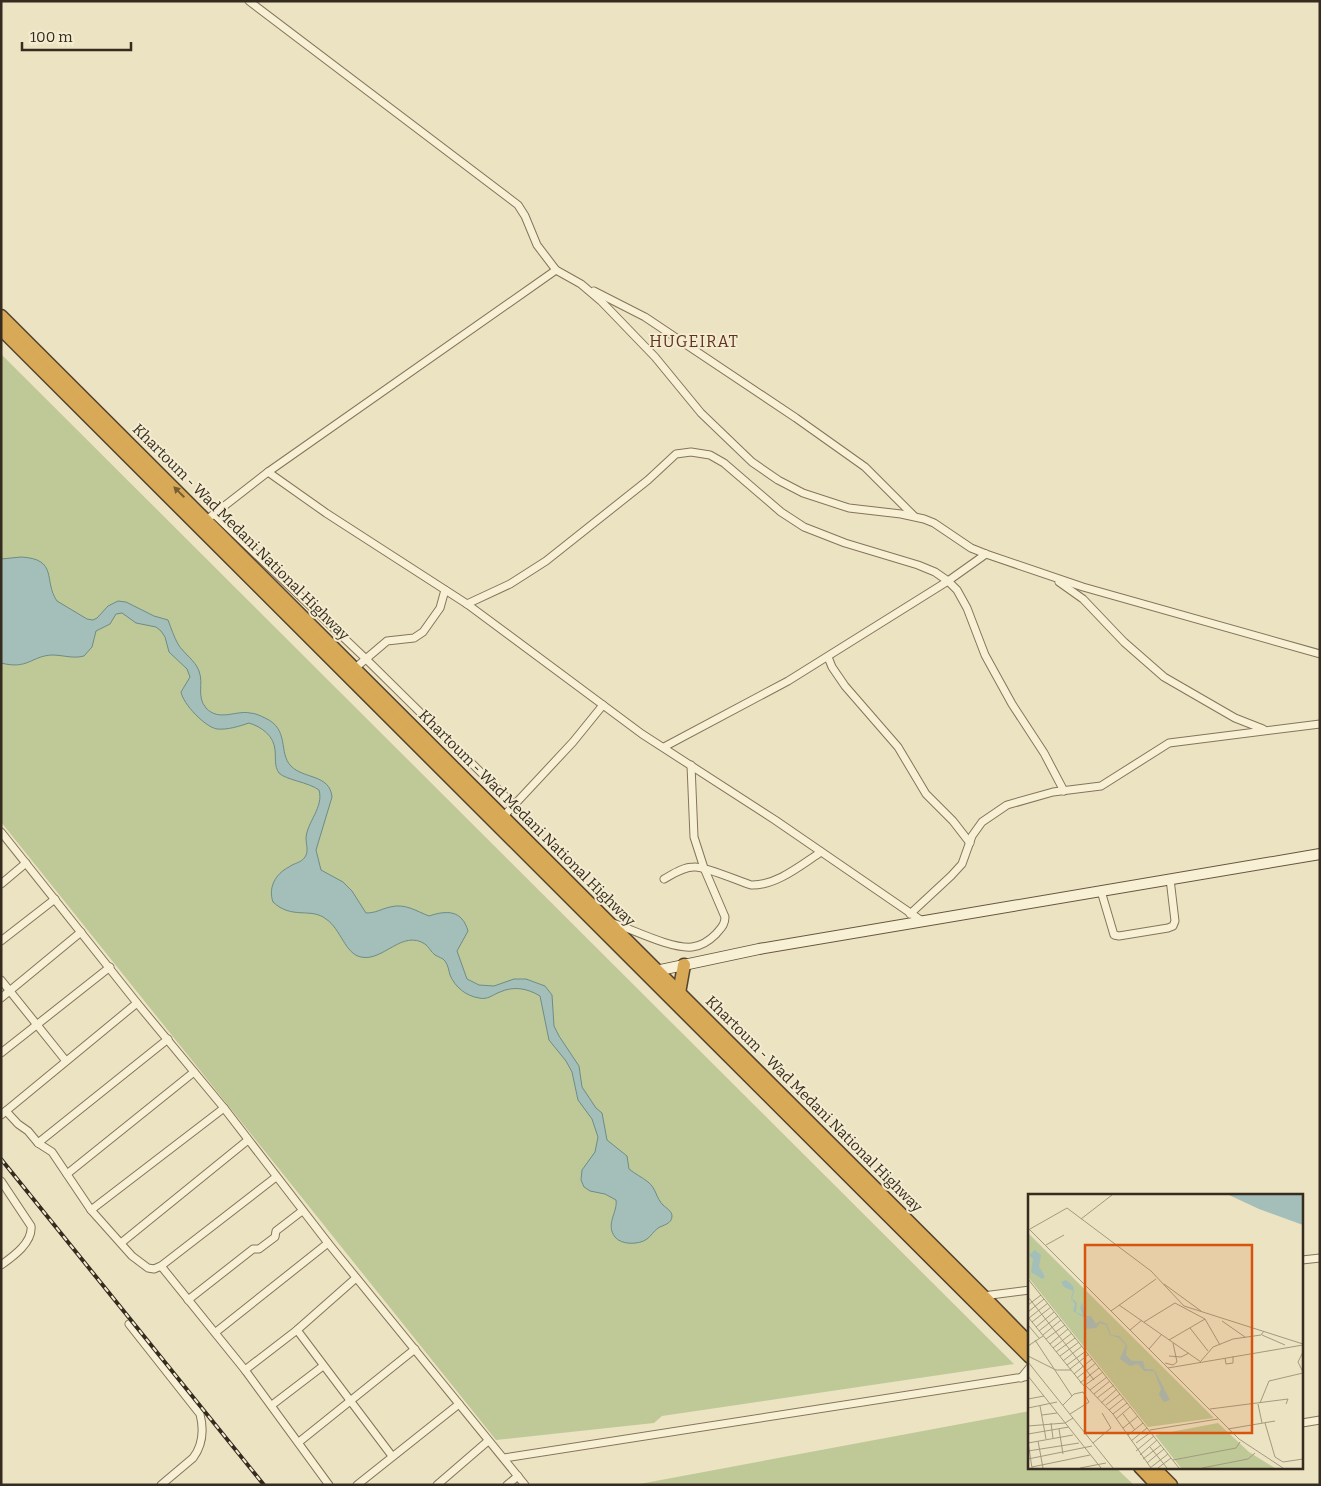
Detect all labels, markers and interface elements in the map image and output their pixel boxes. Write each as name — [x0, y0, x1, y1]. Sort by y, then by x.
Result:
scale bar — [22, 20, 131, 52]
text: 100 m — [30, 28, 73, 46]
district label: HUGEIRAT — [649, 332, 739, 351]
street label: Khartoum - Wad Medani National Highway — [129, 420, 353, 644]
one-way arrow — [173, 487, 185, 499]
street label: Khartoum - Wad Medani National Highway — [415, 706, 639, 930]
street label: Khartoum - Wad Medani National Highway — [702, 992, 926, 1216]
inset map — [1028, 1194, 1304, 1468]

